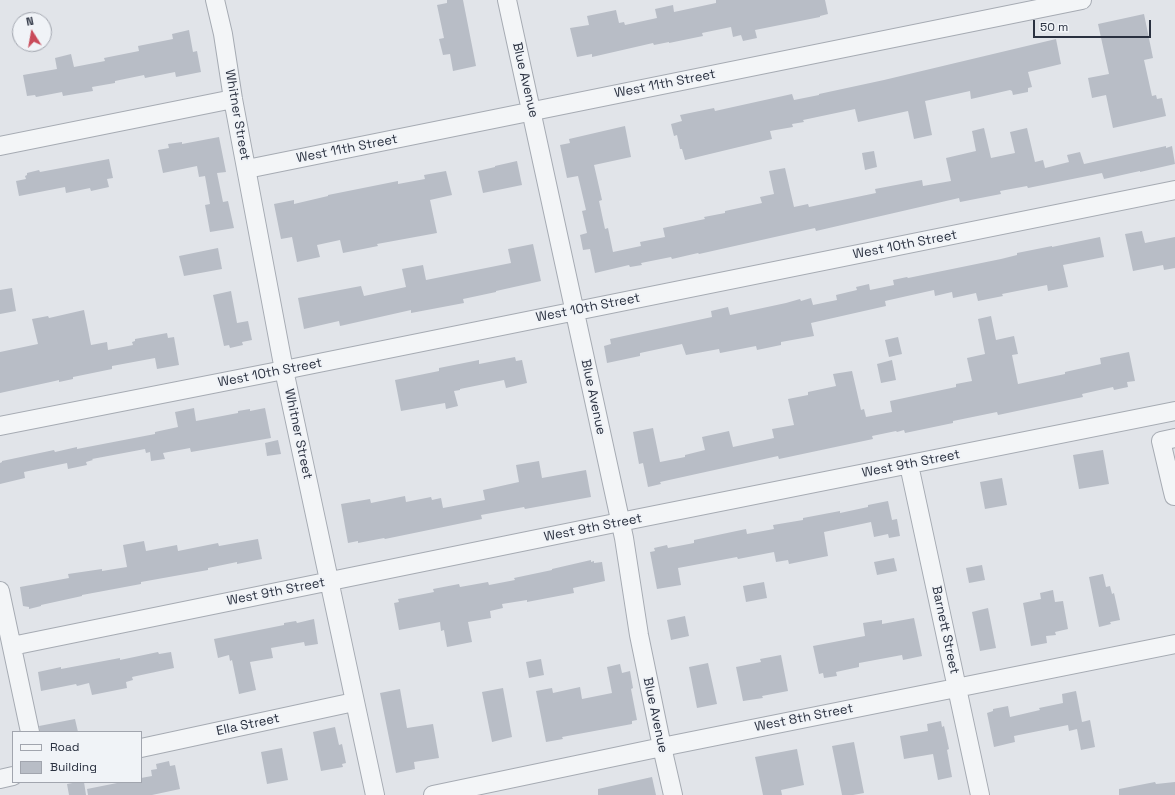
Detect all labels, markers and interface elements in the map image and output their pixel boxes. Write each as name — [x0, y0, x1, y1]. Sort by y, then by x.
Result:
north arrow — [12, 12, 52, 52]
scale bar — [1035, 12, 1153, 38]
text: N — [25, 14, 35, 29]
text: 50 m — [1040, 19, 1068, 35]
street label: Blue Avenue — [509, 41, 541, 119]
street label: West 11th Street — [613, 67, 717, 101]
street label: Whitner Street — [221, 68, 253, 162]
street label: West 11th Street — [295, 132, 399, 166]
street label: West 10th Street — [852, 227, 958, 263]
street label: West 10th Street — [535, 290, 641, 326]
street label: West 10th Street — [217, 355, 323, 391]
street label: Blue Avenue — [577, 358, 609, 436]
street label: Whitner Street — [281, 387, 315, 481]
street label: West 9th Street — [860, 447, 962, 481]
street label: West 9th Street — [542, 511, 644, 545]
street label: West 9th Street — [225, 575, 327, 609]
street label: Barnett Street — [928, 584, 962, 676]
street label: Blue Avenue — [639, 676, 671, 754]
street label: West 8th Street — [753, 701, 855, 735]
street label: Ella Street — [215, 711, 281, 739]
legend — [12, 731, 142, 783]
text: Road — [50, 739, 79, 755]
text: Building — [50, 759, 97, 775]

